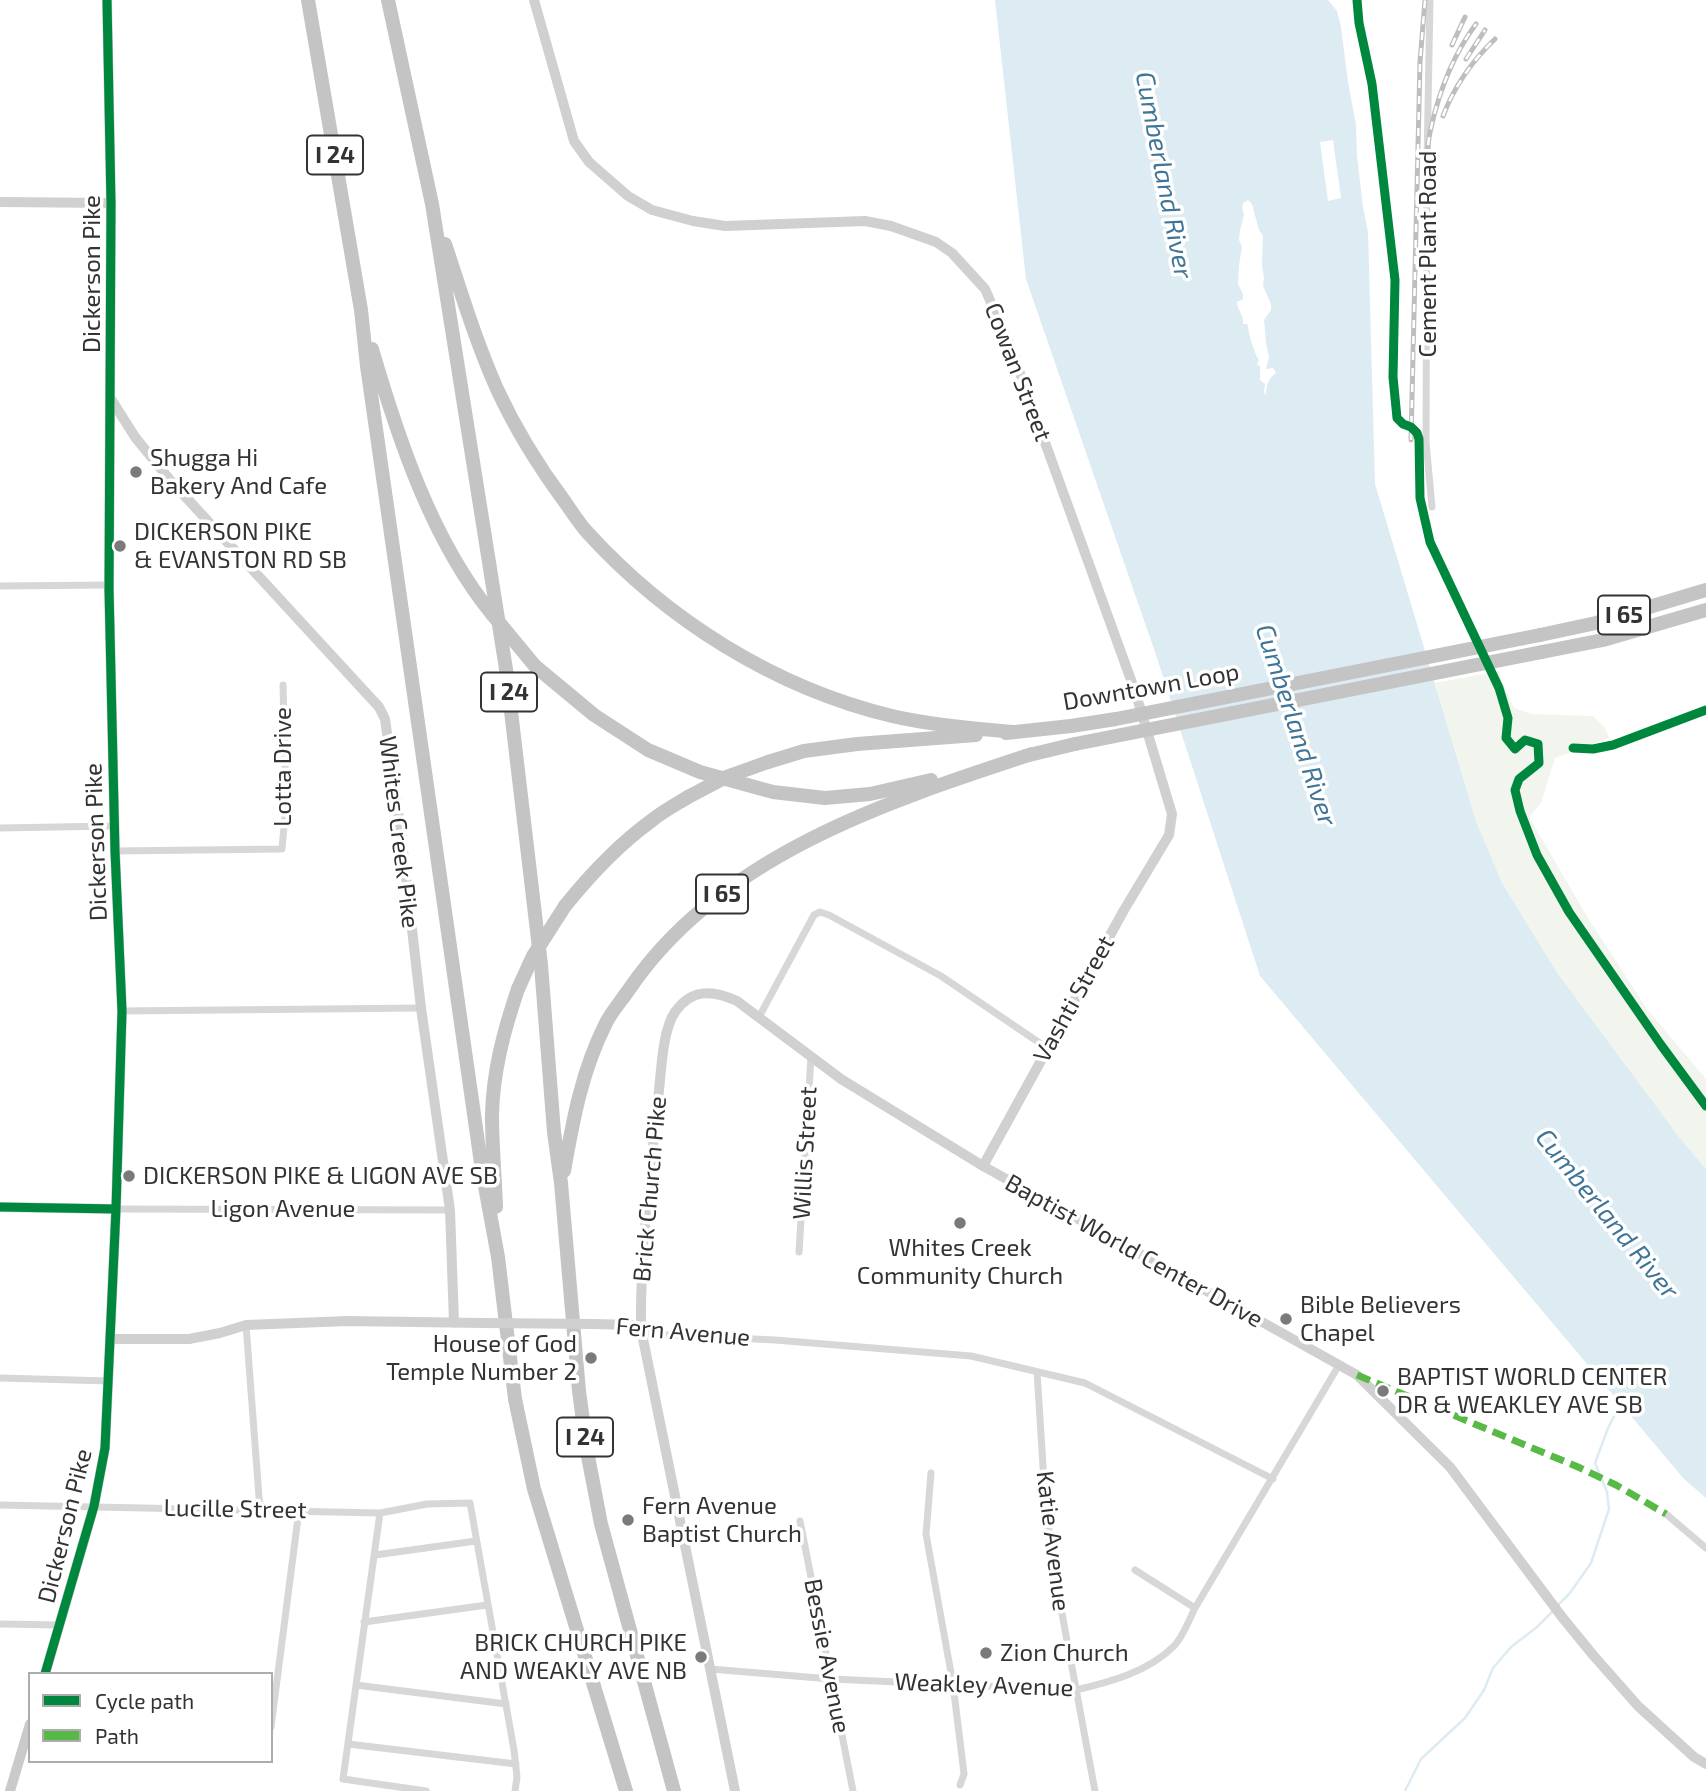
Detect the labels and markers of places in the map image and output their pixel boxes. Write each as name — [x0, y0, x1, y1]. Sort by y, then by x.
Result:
place label: Shugga Hi Bakery And Cafe — [150, 444, 327, 500]
marker: Shugga Hi Bakery And Cafe — [128, 464, 144, 480]
place label: DICKERSON PIKE & EVANSTON RD SB — [134, 518, 347, 574]
marker: DICKERSON PIKE & EVANSTON RD SB — [112, 538, 128, 554]
place label: DICKERSON PIKE & LIGON AVE SB — [143, 1162, 498, 1190]
marker: DICKERSON PIKE & LIGON AVE SB — [121, 1168, 137, 1184]
marker: Whites Creek Community Church — [952, 1215, 968, 1231]
place label: Whites Creek Community Church — [857, 1234, 1063, 1290]
place label: Bible Believers Chapel — [1300, 1291, 1461, 1347]
marker: Bible Believers Chapel — [1278, 1311, 1294, 1327]
place label: House of God Temple Number 2 — [386, 1330, 577, 1386]
marker: House of God Temple Number 2 — [583, 1350, 599, 1366]
place label: BAPTIST WORLD CENTER DR & WEAKLEY AVE SB — [1397, 1363, 1667, 1419]
marker: BAPTIST WORLD CENTER DR & WEAKLEY AVE SB — [1375, 1383, 1391, 1399]
place label: Fern Avenue Baptist Church — [642, 1492, 802, 1548]
marker: Fern Avenue Baptist Church — [620, 1512, 636, 1528]
place label: BRICK CHURCH PIKE AND WEAKLY AVE NB — [460, 1629, 687, 1685]
place label: Zion Church — [1000, 1639, 1129, 1667]
marker: Zion Church — [978, 1645, 994, 1661]
marker: BRICK CHURCH PIKE AND WEAKLY AVE NB — [693, 1649, 709, 1665]

